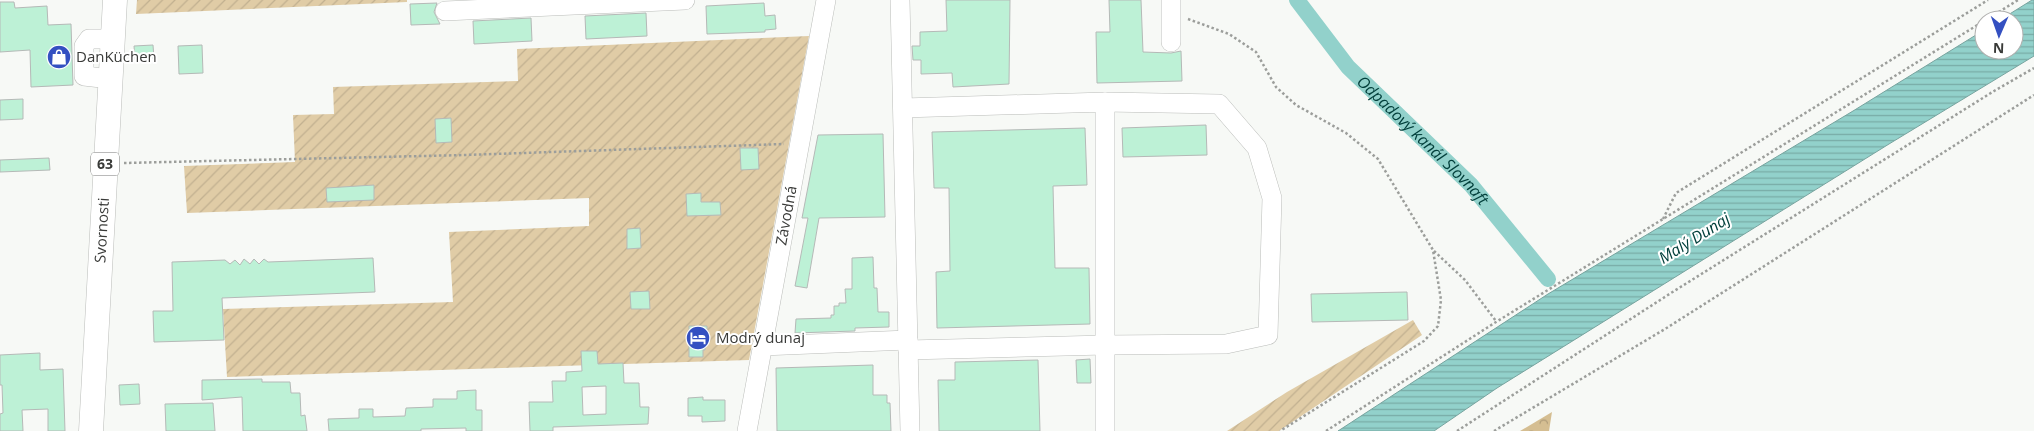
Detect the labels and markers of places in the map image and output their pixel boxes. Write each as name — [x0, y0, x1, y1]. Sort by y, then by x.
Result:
shop icon: DanKüchen — [46, 44, 72, 70]
place label: DanKüchen — [76, 46, 157, 66]
hotel icon: Modrý dunaj — [685, 325, 711, 351]
place label: Modrý dunaj — [716, 327, 805, 347]

